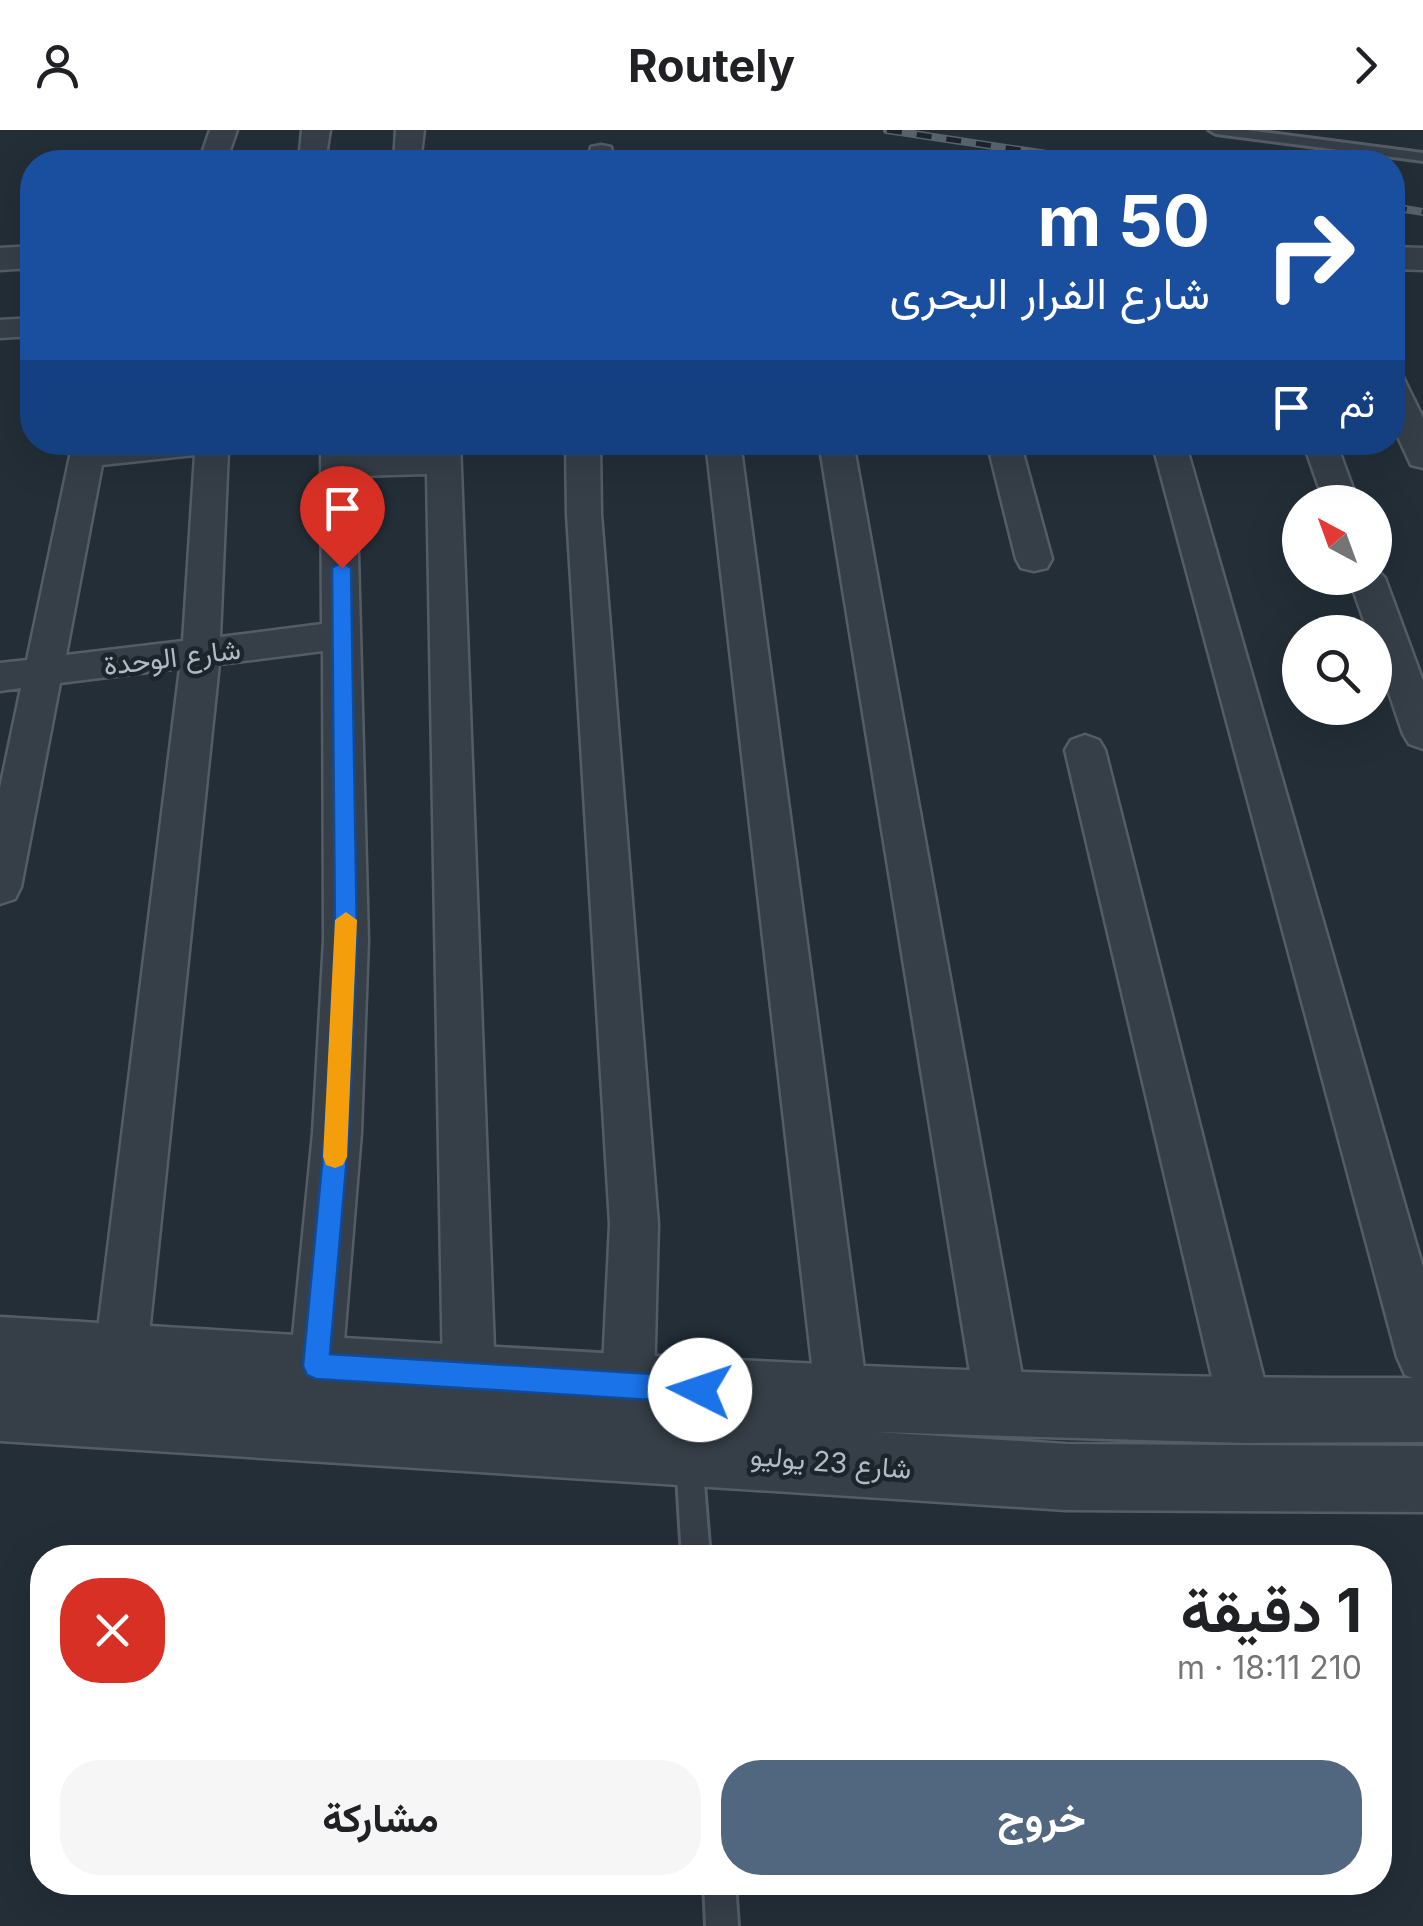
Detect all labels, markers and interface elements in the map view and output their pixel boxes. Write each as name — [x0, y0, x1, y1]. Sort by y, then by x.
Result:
icon: person — [30, 38, 85, 93]
text: Routely — [628, 38, 795, 93]
icon: forward — [1338, 38, 1393, 93]
text: 50 m — [1038, 178, 1210, 263]
icon: right — [1245, 190, 1375, 320]
text: شارع الفرار البحرى — [889, 265, 1210, 320]
icon: arrive — [1264, 380, 1319, 435]
text: ثم — [1339, 380, 1375, 426]
pin — [300, 466, 385, 569]
icon: arrive — [315, 481, 370, 536]
north arrow — [1282, 485, 1392, 595]
map controls — [1282, 485, 1392, 725]
button: search — [1282, 615, 1392, 725]
street label: شارع الوحدة — [101, 632, 243, 684]
position arrow — [648, 1338, 752, 1442]
street label: شارع 23 يوليو — [749, 1438, 913, 1488]
text: 1 دقيقة — [1180, 1574, 1362, 1646]
button: close — [60, 1578, 165, 1683]
text: 210 m · 18:11 — [1177, 1648, 1362, 1687]
button: مشاركة — [60, 1760, 701, 1875]
button: خروج — [721, 1760, 1362, 1875]

